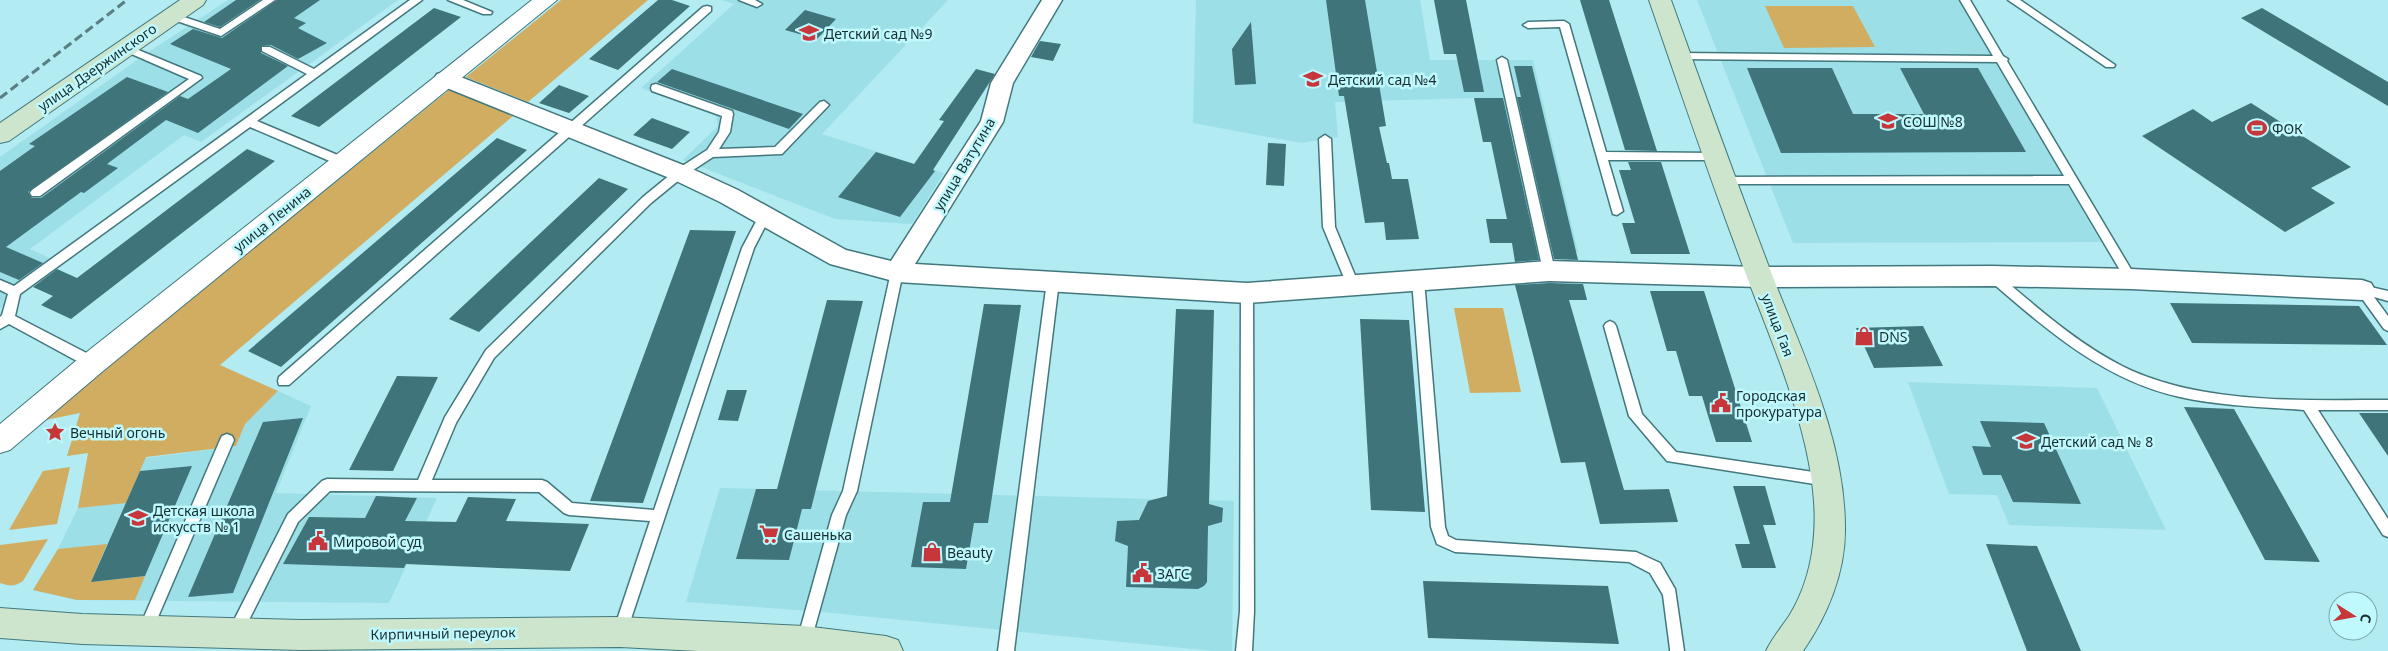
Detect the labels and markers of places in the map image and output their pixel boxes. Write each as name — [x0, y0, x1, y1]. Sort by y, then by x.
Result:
school or university icon: Детский сад №9 — [798, 22, 820, 44]
place label: Детский сад №9 — [824, 24, 933, 43]
school or university icon: Детский сад №4 — [1302, 68, 1324, 90]
place label: Детский сад №4 — [1328, 70, 1437, 89]
school or university icon: СОШ №8 — [1877, 110, 1899, 132]
place label: СОШ №8 — [1903, 112, 1963, 131]
sports icon: ФОК — [2246, 117, 2268, 139]
place label: ФОК — [2272, 119, 2303, 138]
shop icon: DNS — [1853, 325, 1875, 347]
place label: DNS — [1879, 327, 1908, 346]
place label: Городская прокуратура — [1736, 386, 1822, 421]
public building icon: Городская прокуратура — [1710, 392, 1732, 414]
place icon: Вечный огонь — [44, 421, 66, 443]
place label: Вечный огонь — [70, 423, 165, 442]
school or university icon: Детский сад № 8 — [2015, 430, 2037, 452]
place label: Детский сад № 8 — [2041, 432, 2153, 451]
place label: Детская школа искусств № 1 — [153, 501, 255, 536]
school or university icon: Детская школа искусств № 1 — [127, 507, 149, 529]
supermarket icon: Сашенька — [758, 523, 780, 545]
place label: Сашенька — [784, 525, 852, 544]
public building icon: Мировой суд — [307, 530, 329, 552]
place label: Мировой суд — [333, 532, 422, 551]
shop icon: Beauty — [921, 541, 943, 563]
place label: Beauty — [947, 543, 994, 562]
public building icon: ЗАГС — [1131, 562, 1153, 584]
place label: ЗАГС — [1157, 564, 1190, 583]

